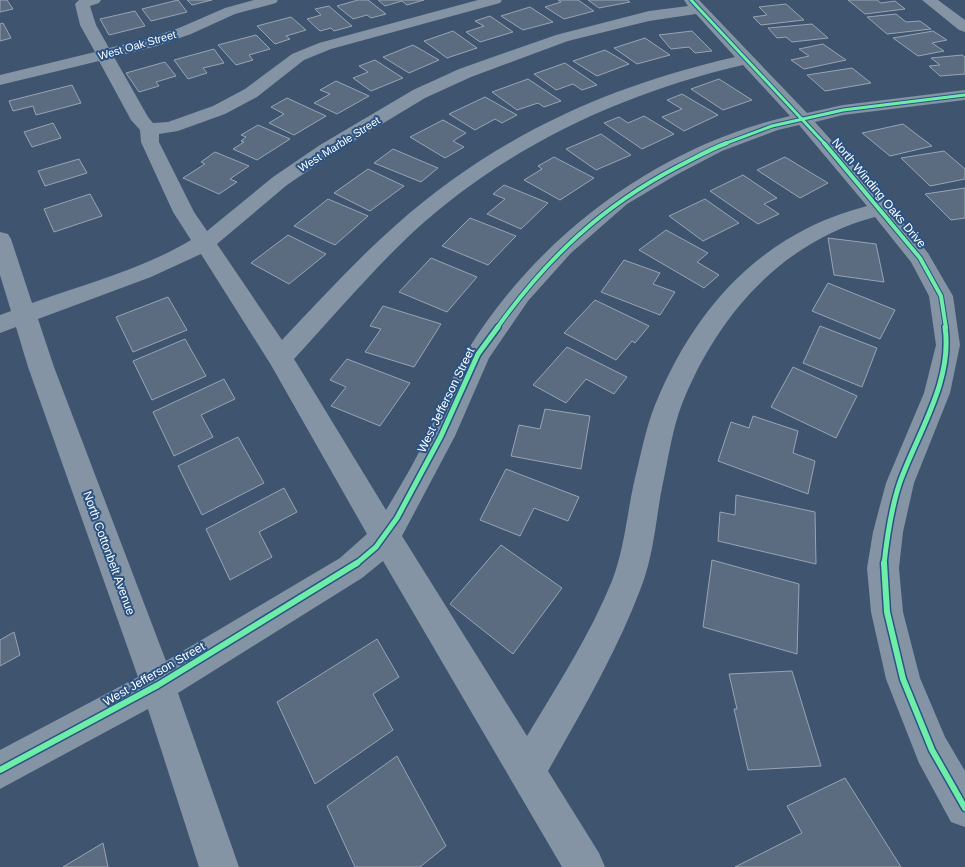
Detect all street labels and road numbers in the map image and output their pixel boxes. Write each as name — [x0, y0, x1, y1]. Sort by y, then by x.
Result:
street label: West Oak Street — [97, 28, 177, 62]
street label: West Marble Street — [296, 114, 382, 174]
street label: North Winding Oaks Drive — [829, 135, 929, 251]
street label: West Jefferson Street — [415, 345, 478, 455]
street label: North Cottonbelt Avenue — [80, 489, 138, 617]
street label: West Jefferson Street — [101, 639, 208, 709]

